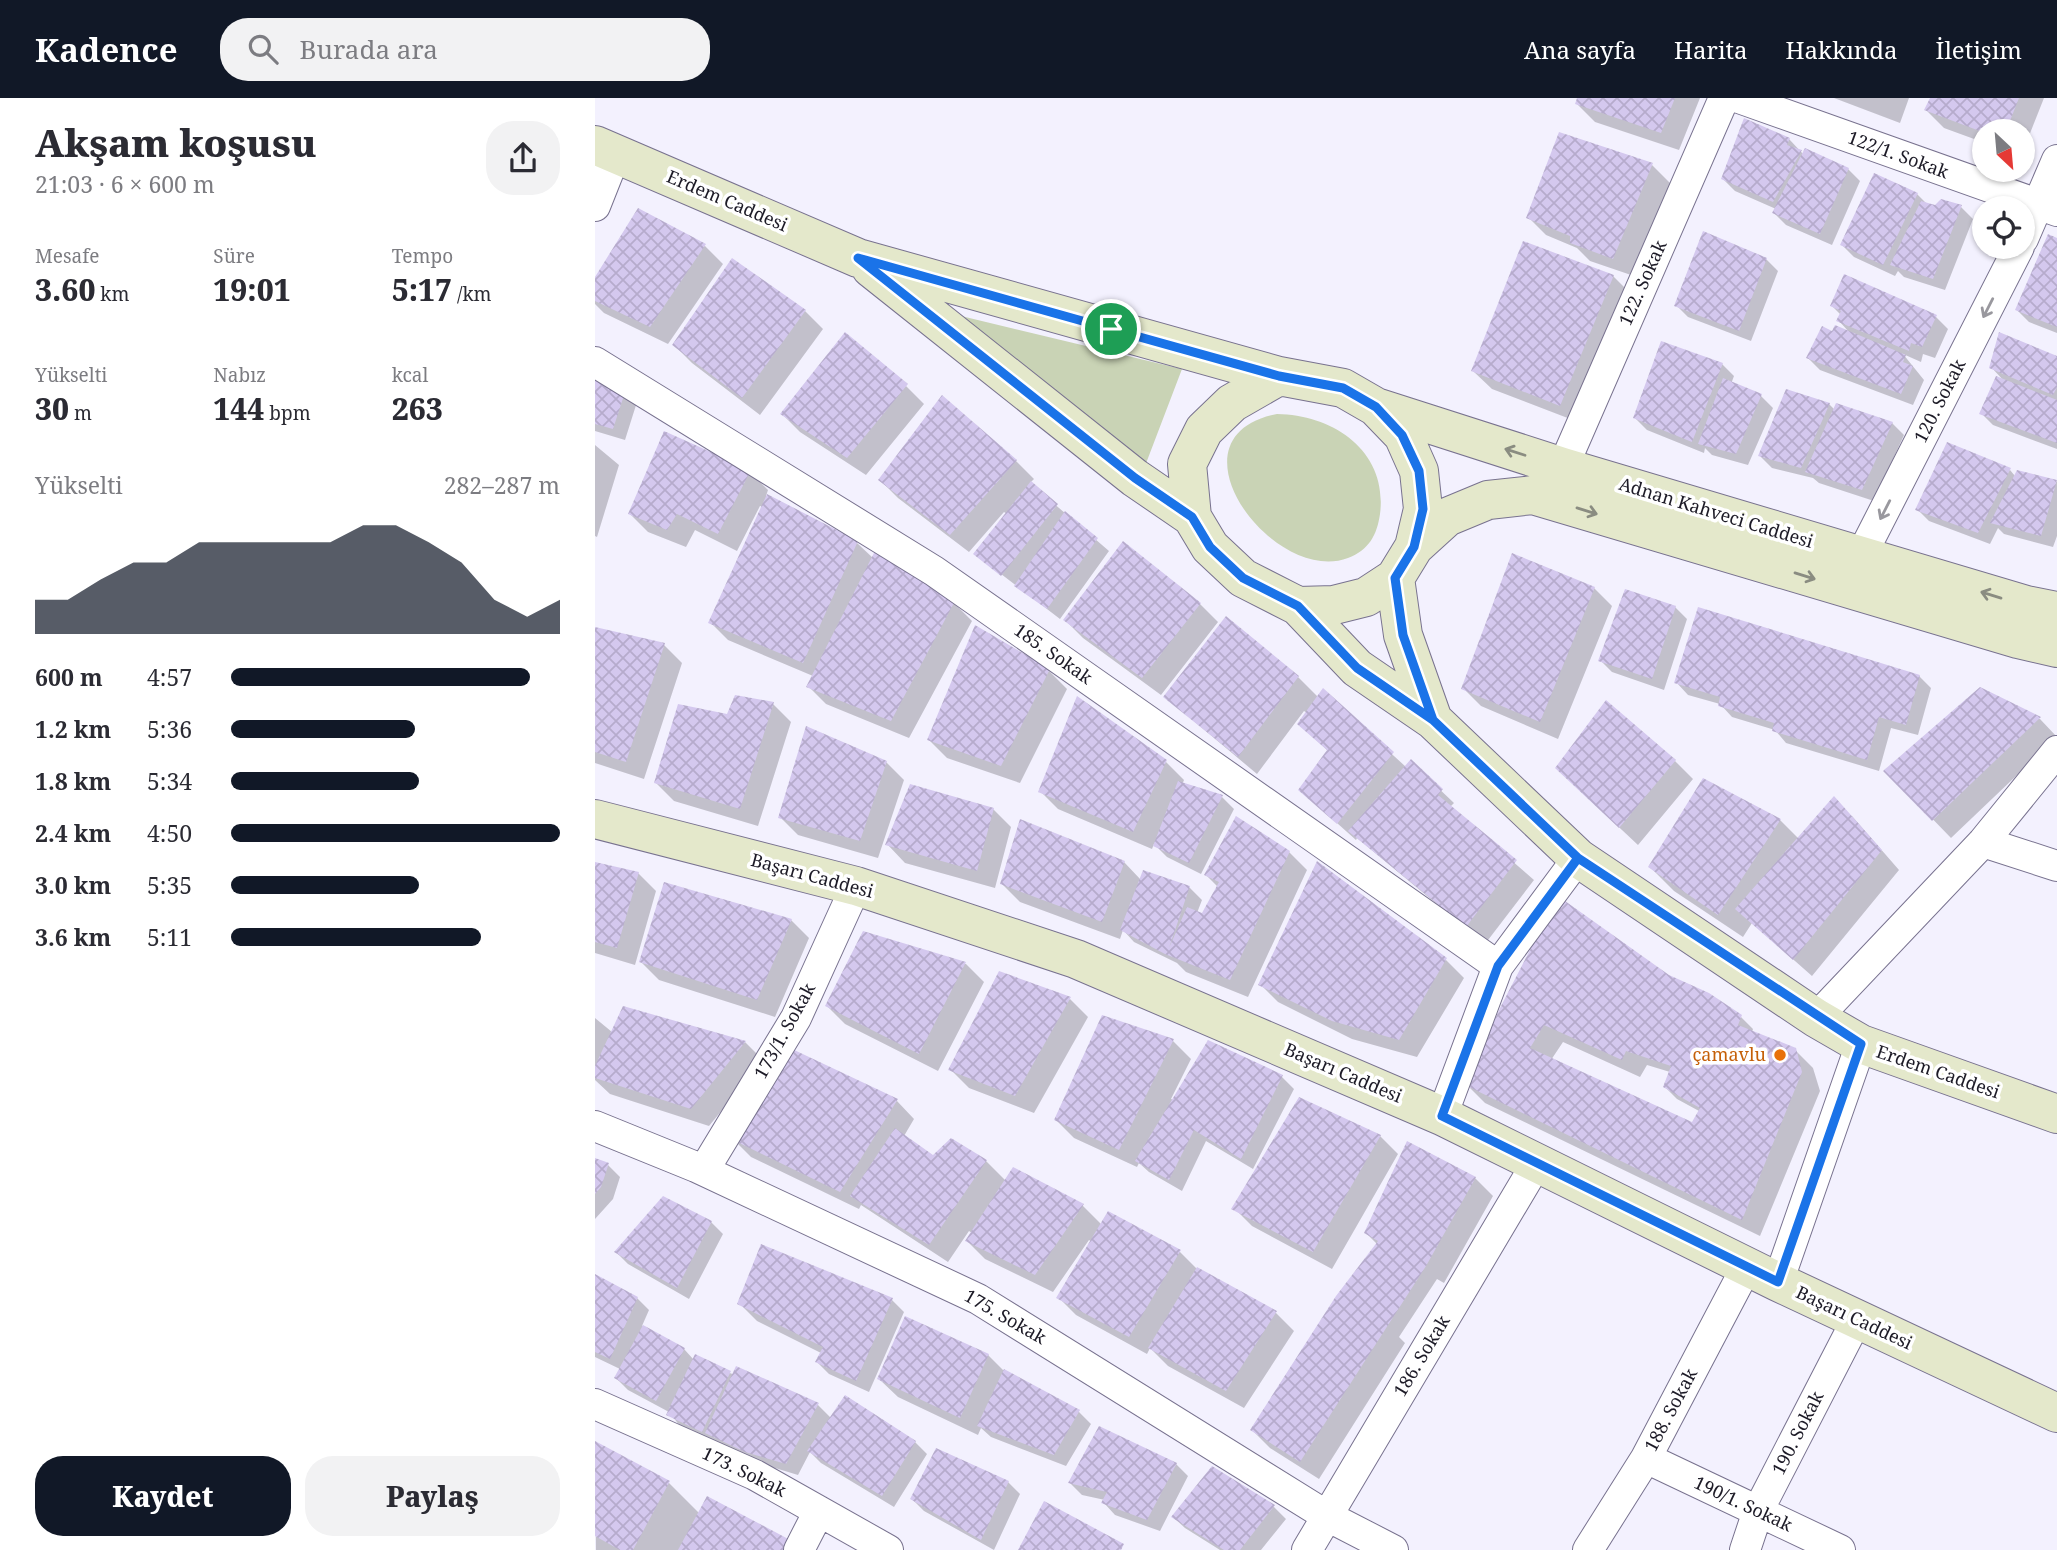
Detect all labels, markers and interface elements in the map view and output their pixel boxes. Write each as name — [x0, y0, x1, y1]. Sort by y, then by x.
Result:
search box — [220, 18, 710, 81]
text: Kadence — [35, 27, 178, 72]
icon: search — [244, 30, 282, 68]
text: Burada ara — [300, 31, 438, 67]
text: Ana sayfa — [1524, 33, 1636, 66]
text: Harita — [1674, 33, 1748, 66]
text: Hakkında — [1786, 33, 1898, 66]
text: İletişim — [1936, 33, 2022, 66]
text: Akşam koşusu — [35, 116, 316, 168]
north arrow — [1972, 119, 2035, 182]
map controls — [1972, 119, 2035, 259]
button: share — [486, 121, 560, 195]
street label: 122/1. Sokak — [1844, 125, 1953, 184]
street label: Erdem Caddesi — [663, 164, 792, 236]
text: 21:03 · 6 × 600 m — [35, 168, 215, 200]
button: locate — [1972, 196, 2035, 259]
street label: 122. Sokak — [1613, 236, 1672, 329]
text: Mesafe — [35, 243, 99, 269]
text: Süre — [213, 243, 255, 269]
text: Tempo — [392, 243, 453, 269]
text: 3.60 — [35, 269, 95, 310]
text: 19:01 — [213, 269, 291, 310]
text: 5:17 — [392, 269, 452, 310]
text: km — [95, 281, 129, 307]
text: /km — [452, 281, 492, 307]
one-way arrow — [1980, 297, 1994, 317]
pin — [1081, 299, 1141, 359]
icon: arrive — [1092, 310, 1130, 348]
street label: 120. Sokak — [1908, 354, 1971, 446]
text: Yükselti — [35, 362, 107, 388]
text: Nabız — [213, 362, 266, 388]
text: kcal — [392, 362, 428, 388]
text: 30 — [35, 388, 69, 429]
text: 144 — [213, 388, 264, 429]
text: 263 — [392, 388, 443, 429]
text: m — [69, 400, 92, 426]
text: bpm — [264, 400, 311, 426]
one-way arrow — [1504, 445, 1526, 457]
text: Yükselti — [35, 469, 123, 501]
text: 282–287 m — [444, 469, 560, 501]
street label: Adnan Kahveci Caddesi — [1616, 471, 1816, 553]
one-way arrow — [1877, 499, 1891, 520]
one-way arrow — [1576, 506, 1598, 519]
one-way arrow — [1794, 571, 1816, 584]
one-way arrow — [1980, 587, 2002, 600]
street label: 185. Sokak — [1010, 617, 1098, 689]
text: 600 m — [35, 661, 103, 693]
text: 4:57 — [147, 661, 192, 693]
text: 1.2 km — [35, 713, 111, 745]
text: 5:36 — [147, 713, 192, 745]
text: 1.8 km — [35, 765, 111, 797]
text: 5:34 — [147, 765, 192, 797]
text: 2.4 km — [35, 817, 111, 849]
text: 4:50 — [147, 817, 192, 849]
street label: Başarı Caddesi — [748, 847, 876, 903]
text: 3.0 km — [35, 869, 111, 901]
text: 5:35 — [147, 869, 192, 901]
text: 3.6 km — [35, 921, 111, 953]
text: 5:11 — [147, 921, 192, 953]
street label: 173/1. Sokak — [748, 978, 821, 1083]
street label: Başarı Caddesi — [1281, 1036, 1406, 1108]
street label: Erdem Caddesi — [1873, 1039, 2003, 1103]
place label: çamavlu — [1692, 1042, 1767, 1066]
marker: çamavlu — [1772, 1047, 1788, 1063]
street label: Başarı Caddesi — [1792, 1280, 1917, 1355]
street label: 175. Sokak — [960, 1283, 1051, 1349]
street label: 186. Sokak — [1387, 1310, 1455, 1401]
street label: 188. Sokak — [1638, 1363, 1702, 1455]
street label: 190. Sokak — [1766, 1386, 1829, 1478]
street label: 173. Sokak — [698, 1440, 791, 1502]
button: Kaydet — [35, 1456, 291, 1536]
button: Paylaş — [305, 1456, 560, 1536]
street label: 190/1. Sokak — [1690, 1470, 1797, 1537]

